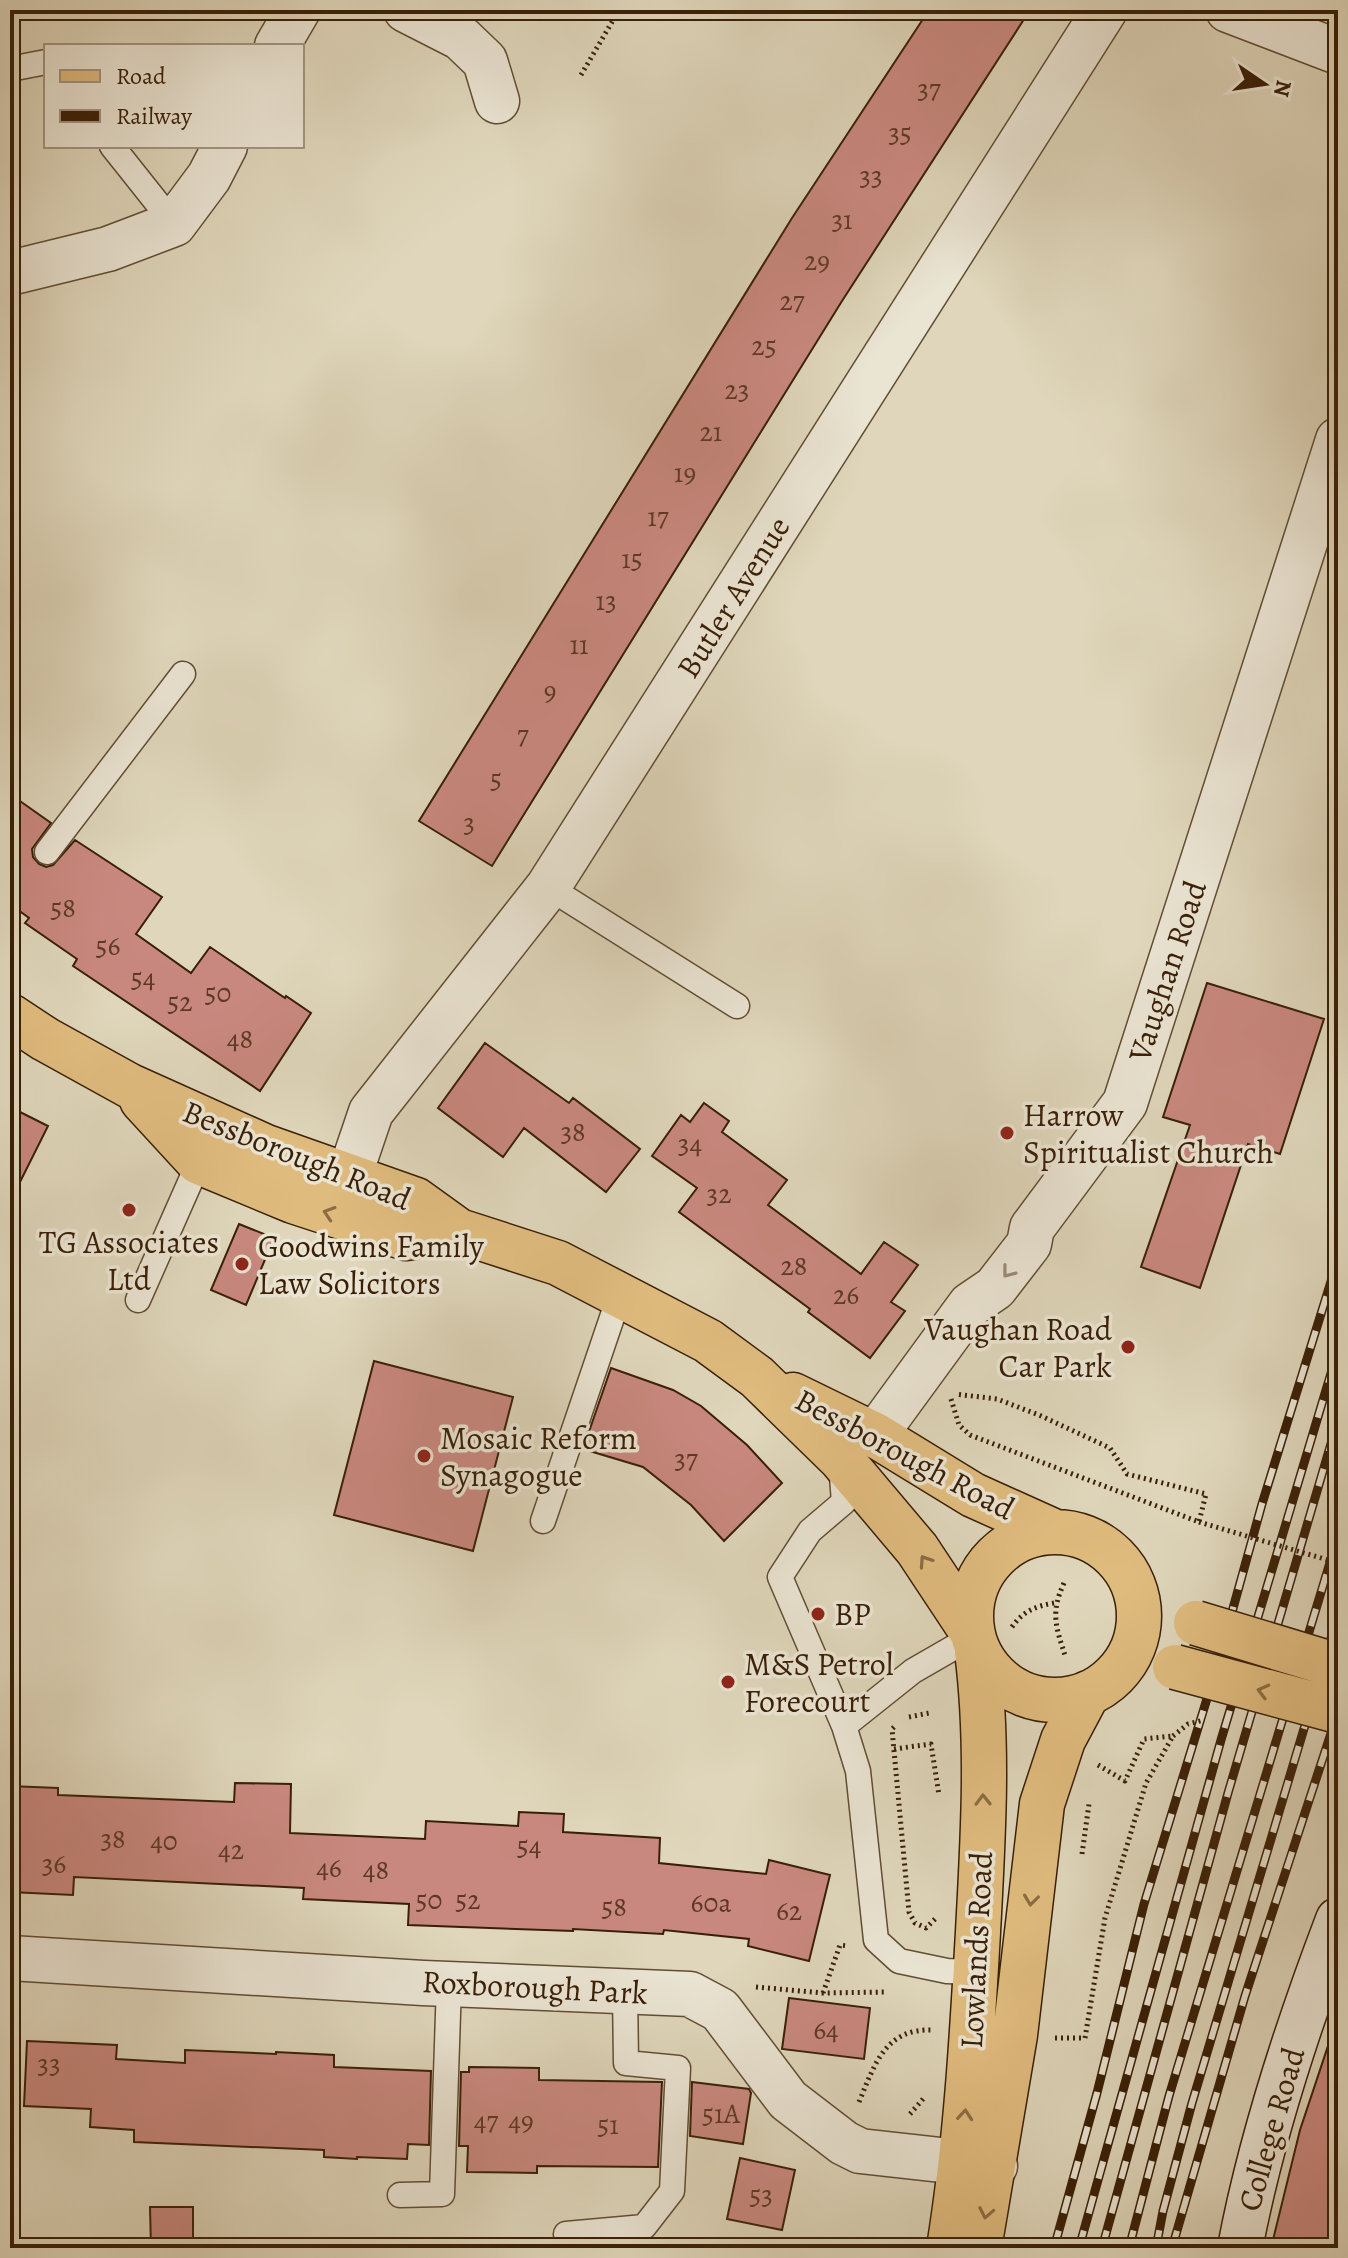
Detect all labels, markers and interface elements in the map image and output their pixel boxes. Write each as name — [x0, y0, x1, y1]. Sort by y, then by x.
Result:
legend — [44, 44, 304, 148]
north arrow — [1224, 44, 1304, 124]
text: Road — [116, 60, 166, 92]
house number: 37 — [917, 70, 941, 108]
text: N — [1266, 77, 1299, 99]
text: Railway — [116, 100, 192, 132]
house number: 35 — [888, 114, 912, 152]
house number: 33 — [859, 157, 883, 195]
house number: 31 — [831, 201, 853, 239]
house number: 29 — [804, 242, 830, 280]
house number: 27 — [779, 282, 805, 320]
house number: 25 — [751, 327, 777, 365]
house number: 23 — [725, 371, 749, 409]
house number: 21 — [700, 413, 722, 451]
house number: 19 — [674, 454, 696, 492]
house number: 17 — [647, 498, 669, 536]
street label: Butler Avenue — [666, 508, 800, 686]
house number: 15 — [621, 540, 643, 578]
house number: 13 — [595, 582, 617, 620]
house number: 11 — [569, 626, 589, 664]
house number: 9 — [544, 672, 556, 710]
house number: 7 — [517, 716, 529, 754]
house number: 5 — [490, 760, 502, 798]
house number: 3 — [463, 804, 475, 842]
street label: Vaughan Road — [1117, 874, 1217, 1068]
house number: 58 — [50, 889, 76, 927]
house number: 56 — [96, 927, 121, 965]
house number: 54 — [131, 959, 155, 997]
house number: 50 — [205, 974, 231, 1012]
house number: 52 — [167, 983, 193, 1021]
house number: 48 — [227, 1020, 253, 1058]
street label: Bessborough Road — [176, 1089, 418, 1221]
place label: Harrow Spiritualist Church — [1023, 1093, 1274, 1174]
house number: 38 — [560, 1113, 586, 1151]
marker: Harrow Spiritualist Church — [998, 1124, 1016, 1142]
house number: 34 — [678, 1125, 702, 1163]
house number: 32 — [707, 1175, 731, 1213]
marker: TG Associates Ltd — [120, 1201, 138, 1219]
one-way arrow — [323, 1206, 336, 1222]
place label: TG Associates Ltd — [39, 1220, 219, 1301]
place label: Goodwins Family Law Solicitors — [258, 1224, 484, 1305]
house number: 28 — [781, 1247, 807, 1285]
marker: Goodwins Family Law Solicitors — [233, 1255, 251, 1273]
one-way arrow — [1003, 1263, 1017, 1278]
house number: 26 — [833, 1276, 859, 1314]
place label: Vaughan Road Car Park — [923, 1307, 1113, 1388]
marker: Vaughan Road Car Park — [1119, 1338, 1137, 1356]
street label: Bessborough Road — [788, 1378, 1023, 1531]
place label: Mosaic Reform Synagogue — [440, 1416, 637, 1497]
house number: 37 — [674, 1440, 698, 1478]
marker: Mosaic Reform Synagogue — [415, 1447, 433, 1465]
one-way arrow — [919, 1555, 934, 1569]
place label: BP — [834, 1592, 871, 1636]
marker: BP — [809, 1605, 827, 1623]
place label: M&S Petrol Forecourt — [744, 1642, 894, 1723]
marker: M&S Petrol Forecourt — [719, 1673, 737, 1691]
one-way arrow — [1256, 1684, 1270, 1700]
one-way arrow — [975, 1793, 992, 1806]
house number: 38 — [100, 1820, 126, 1858]
house number: 40 — [150, 1822, 178, 1860]
house number: 54 — [517, 1827, 541, 1865]
house number: 42 — [218, 1831, 244, 1869]
house number: 36 — [42, 1845, 66, 1883]
house number: 46 — [316, 1849, 342, 1887]
street label: Lowlands Road — [949, 1849, 1003, 2050]
house number: 48 — [363, 1851, 389, 1889]
house number: 50 — [416, 1881, 442, 1919]
house number: 52 — [455, 1881, 481, 1919]
house number: 60a — [691, 1884, 731, 1922]
house number: 58 — [601, 1888, 627, 1926]
house number: 62 — [776, 1892, 802, 1930]
one-way arrow — [1022, 1894, 1039, 1907]
street label: Roxborough Park — [421, 1959, 649, 2015]
house number: 64 — [813, 2011, 839, 2049]
street label: College Road — [1227, 2041, 1316, 2216]
house number: 33 — [37, 2045, 61, 2083]
house number: 51A — [702, 2095, 741, 2133]
house number: 47 — [474, 2102, 498, 2140]
house number: 49 — [508, 2102, 534, 2140]
house number: 51 — [597, 2106, 619, 2144]
one-way arrow — [957, 2108, 974, 2121]
house number: 53 — [749, 2176, 773, 2214]
one-way arrow — [978, 2206, 995, 2220]

